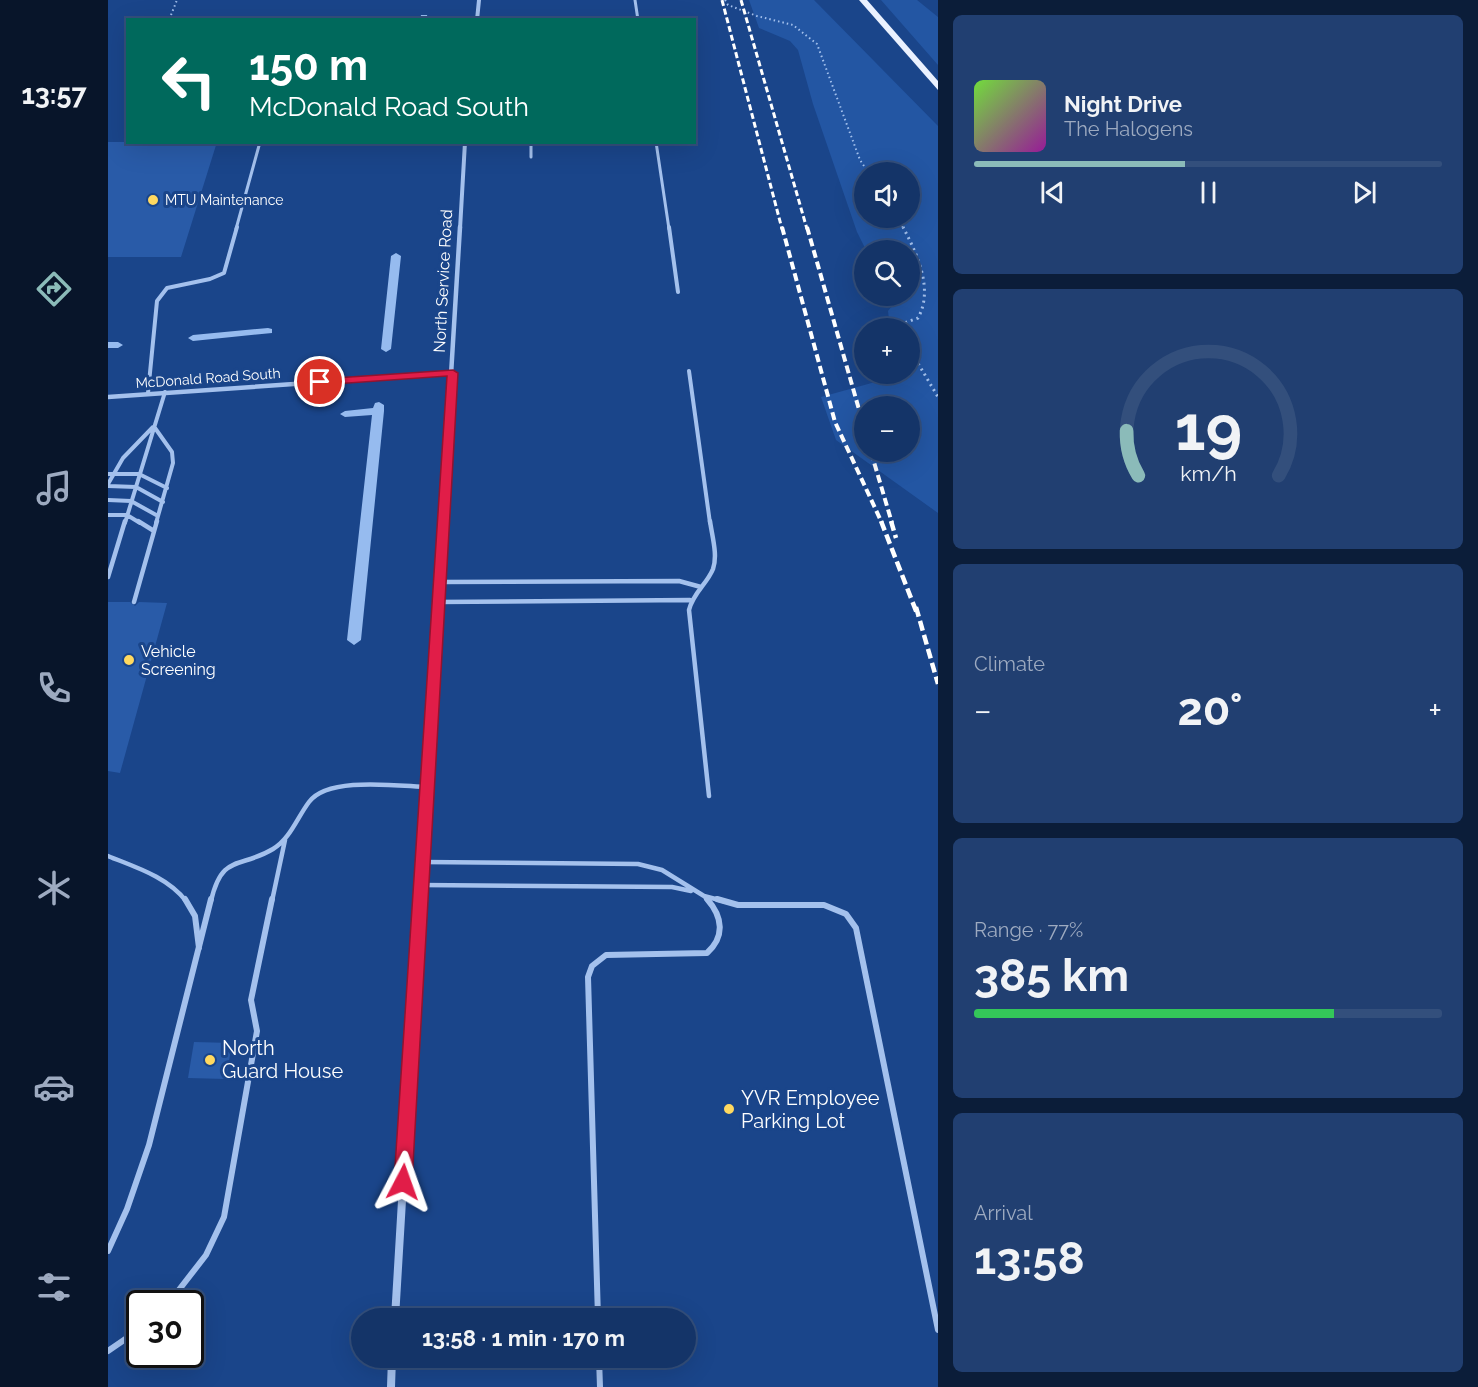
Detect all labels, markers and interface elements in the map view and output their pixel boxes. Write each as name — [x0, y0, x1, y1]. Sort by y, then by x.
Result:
text: 150 m — [249, 41, 368, 90]
icon: left — [150, 42, 228, 120]
text: 13:57 — [21, 79, 87, 110]
text: McDonald Road South — [249, 91, 529, 122]
text: Night Drive — [1064, 91, 1182, 117]
text: The Halogens — [1064, 117, 1193, 141]
map controls — [854, 162, 920, 462]
button: sound — [854, 162, 920, 228]
icon: previous — [1036, 176, 1069, 209]
icon: pause — [1192, 176, 1225, 209]
icon: next — [1348, 176, 1381, 209]
place label: MTU Maintenance — [165, 192, 284, 208]
marker: MTU Maintenance — [146, 193, 160, 207]
street label: North Service Road — [430, 209, 456, 353]
button: search — [854, 240, 920, 306]
icon: directions — [33, 268, 75, 310]
button: + — [854, 318, 920, 384]
pin — [294, 356, 345, 407]
street label: McDonald Road South — [135, 365, 281, 391]
icon: arrive — [303, 365, 336, 398]
text: 19 — [1174, 391, 1242, 465]
button: − — [854, 396, 920, 462]
text: km/h — [1180, 462, 1236, 487]
icon: music — [33, 467, 75, 509]
place label: Vehicle Screening — [141, 642, 216, 679]
text: Climate — [974, 652, 1045, 676]
marker: Vehicle Screening — [122, 653, 136, 667]
icon: phone — [33, 667, 75, 709]
text: 20° — [1177, 683, 1243, 736]
text: − — [974, 691, 992, 730]
text: + — [1428, 691, 1442, 730]
icon: climate — [33, 867, 75, 909]
text: Range · 77% — [974, 918, 1083, 942]
text: 385 km — [974, 949, 1129, 1002]
place label: North Guard House — [222, 1036, 343, 1083]
marker: North Guard House — [203, 1053, 217, 1067]
icon: car — [33, 1066, 75, 1108]
place label: YVR Employee Parking Lot — [741, 1086, 880, 1133]
marker: YVR Employee Parking Lot — [722, 1102, 736, 1116]
position arrow — [371, 1150, 435, 1214]
text: Arrival — [974, 1201, 1033, 1225]
text: 13:58 — [974, 1232, 1085, 1285]
icon: filters — [33, 1266, 75, 1308]
speed limit sign: 30 — [126, 1290, 204, 1368]
text: 13:58 · 1 min · 170 m — [422, 1325, 625, 1351]

